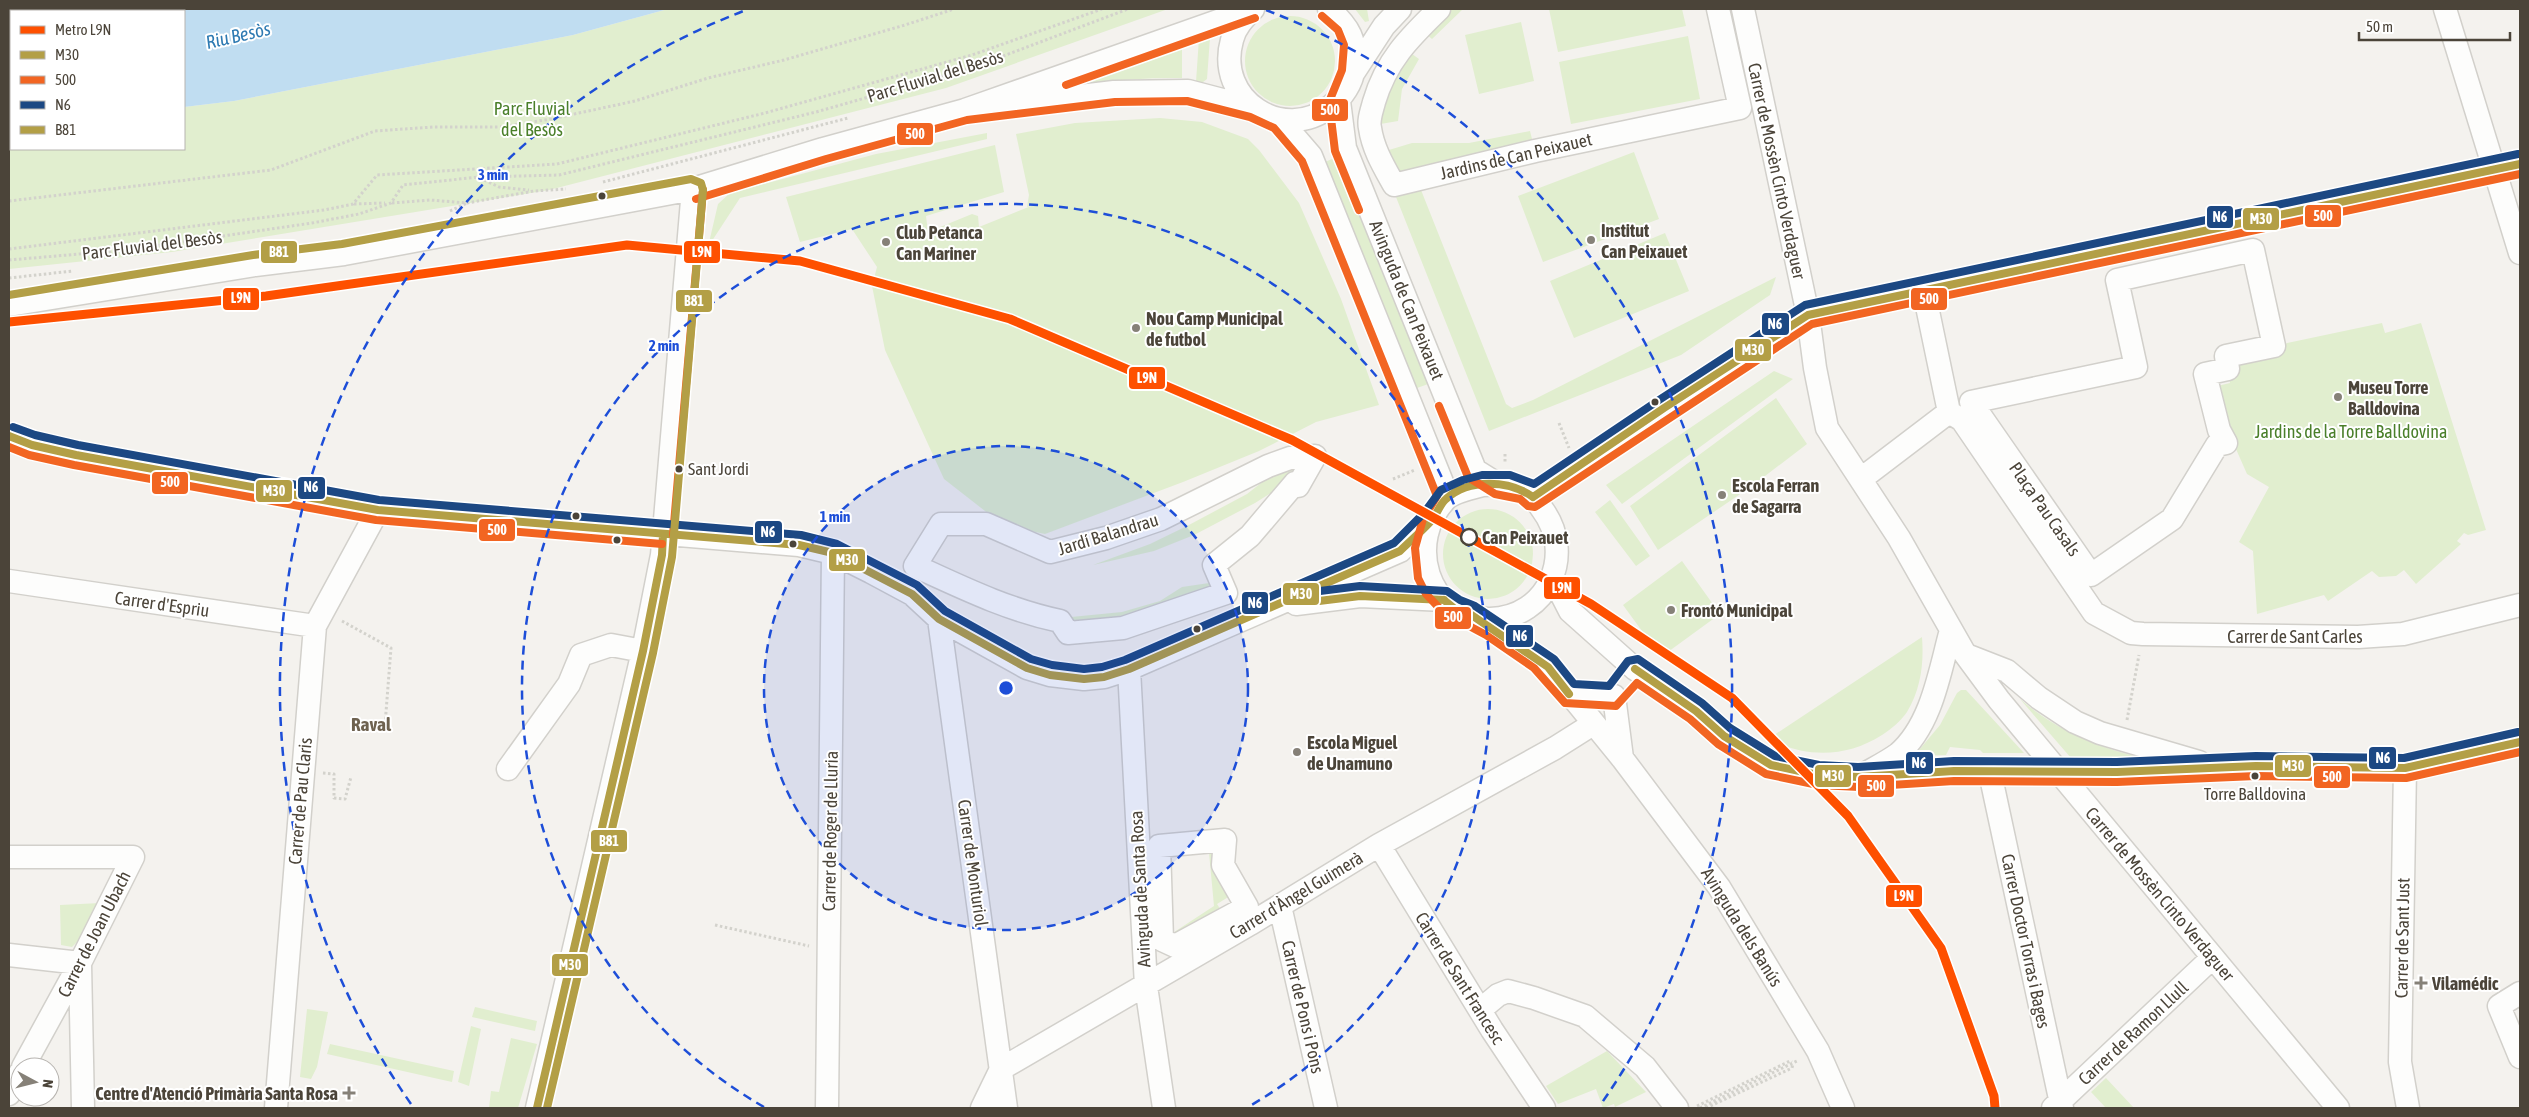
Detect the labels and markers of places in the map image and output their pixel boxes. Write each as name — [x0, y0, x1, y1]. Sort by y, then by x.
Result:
unlabelled marker — [597, 191, 607, 201]
place label: Institut Can Peixauet — [1601, 220, 1688, 262]
place label: Club Petanca Can Mariner — [896, 222, 983, 264]
marker: Institut Can Peixauet — [1585, 234, 1597, 246]
marker: Club Petanca Can Mariner — [880, 236, 892, 248]
place label: Nou Camp Municipal de futbol — [1146, 308, 1283, 350]
marker: Nou Camp Municipal de futbol — [1130, 322, 1142, 334]
place label: Museu Torre Balldovina — [2348, 377, 2429, 419]
marker: Museu Torre Balldovina — [2332, 391, 2344, 403]
unlabelled marker — [1650, 397, 1660, 407]
place label: Sant Jordi — [688, 459, 749, 479]
marker: Sant Jordi — [674, 464, 684, 474]
place label: Escola Ferran de Sagarra — [1732, 475, 1819, 517]
marker: Escola Ferran de Sagarra — [1716, 489, 1728, 501]
unlabelled marker — [571, 511, 581, 521]
place label: Can Peixauet — [1482, 527, 1569, 548]
marker: Can Peixauet — [1460, 528, 1478, 546]
unlabelled marker — [612, 535, 622, 545]
unlabelled marker — [788, 539, 798, 549]
place label: Frontó Municipal — [1681, 600, 1793, 621]
marker: Frontó Municipal — [1665, 604, 1677, 616]
unlabelled marker — [1192, 624, 1202, 634]
centre of rings — [997, 679, 1015, 697]
place label: Escola Miguel de Unamuno — [1307, 732, 1398, 774]
marker: Escola Miguel de Unamuno — [1291, 746, 1303, 758]
marker: Torre Balldovina — [2250, 771, 2260, 781]
place label: Torre Balldovina — [2204, 784, 2306, 804]
place label: Vilamédic — [2431, 973, 2499, 994]
marker: Vilamédic — [2414, 976, 2428, 990]
place label: Centre d'Atenció Primària Santa Rosa — [95, 1083, 338, 1104]
marker: Centre d'Atenció Primària Santa Rosa — [342, 1086, 356, 1100]

